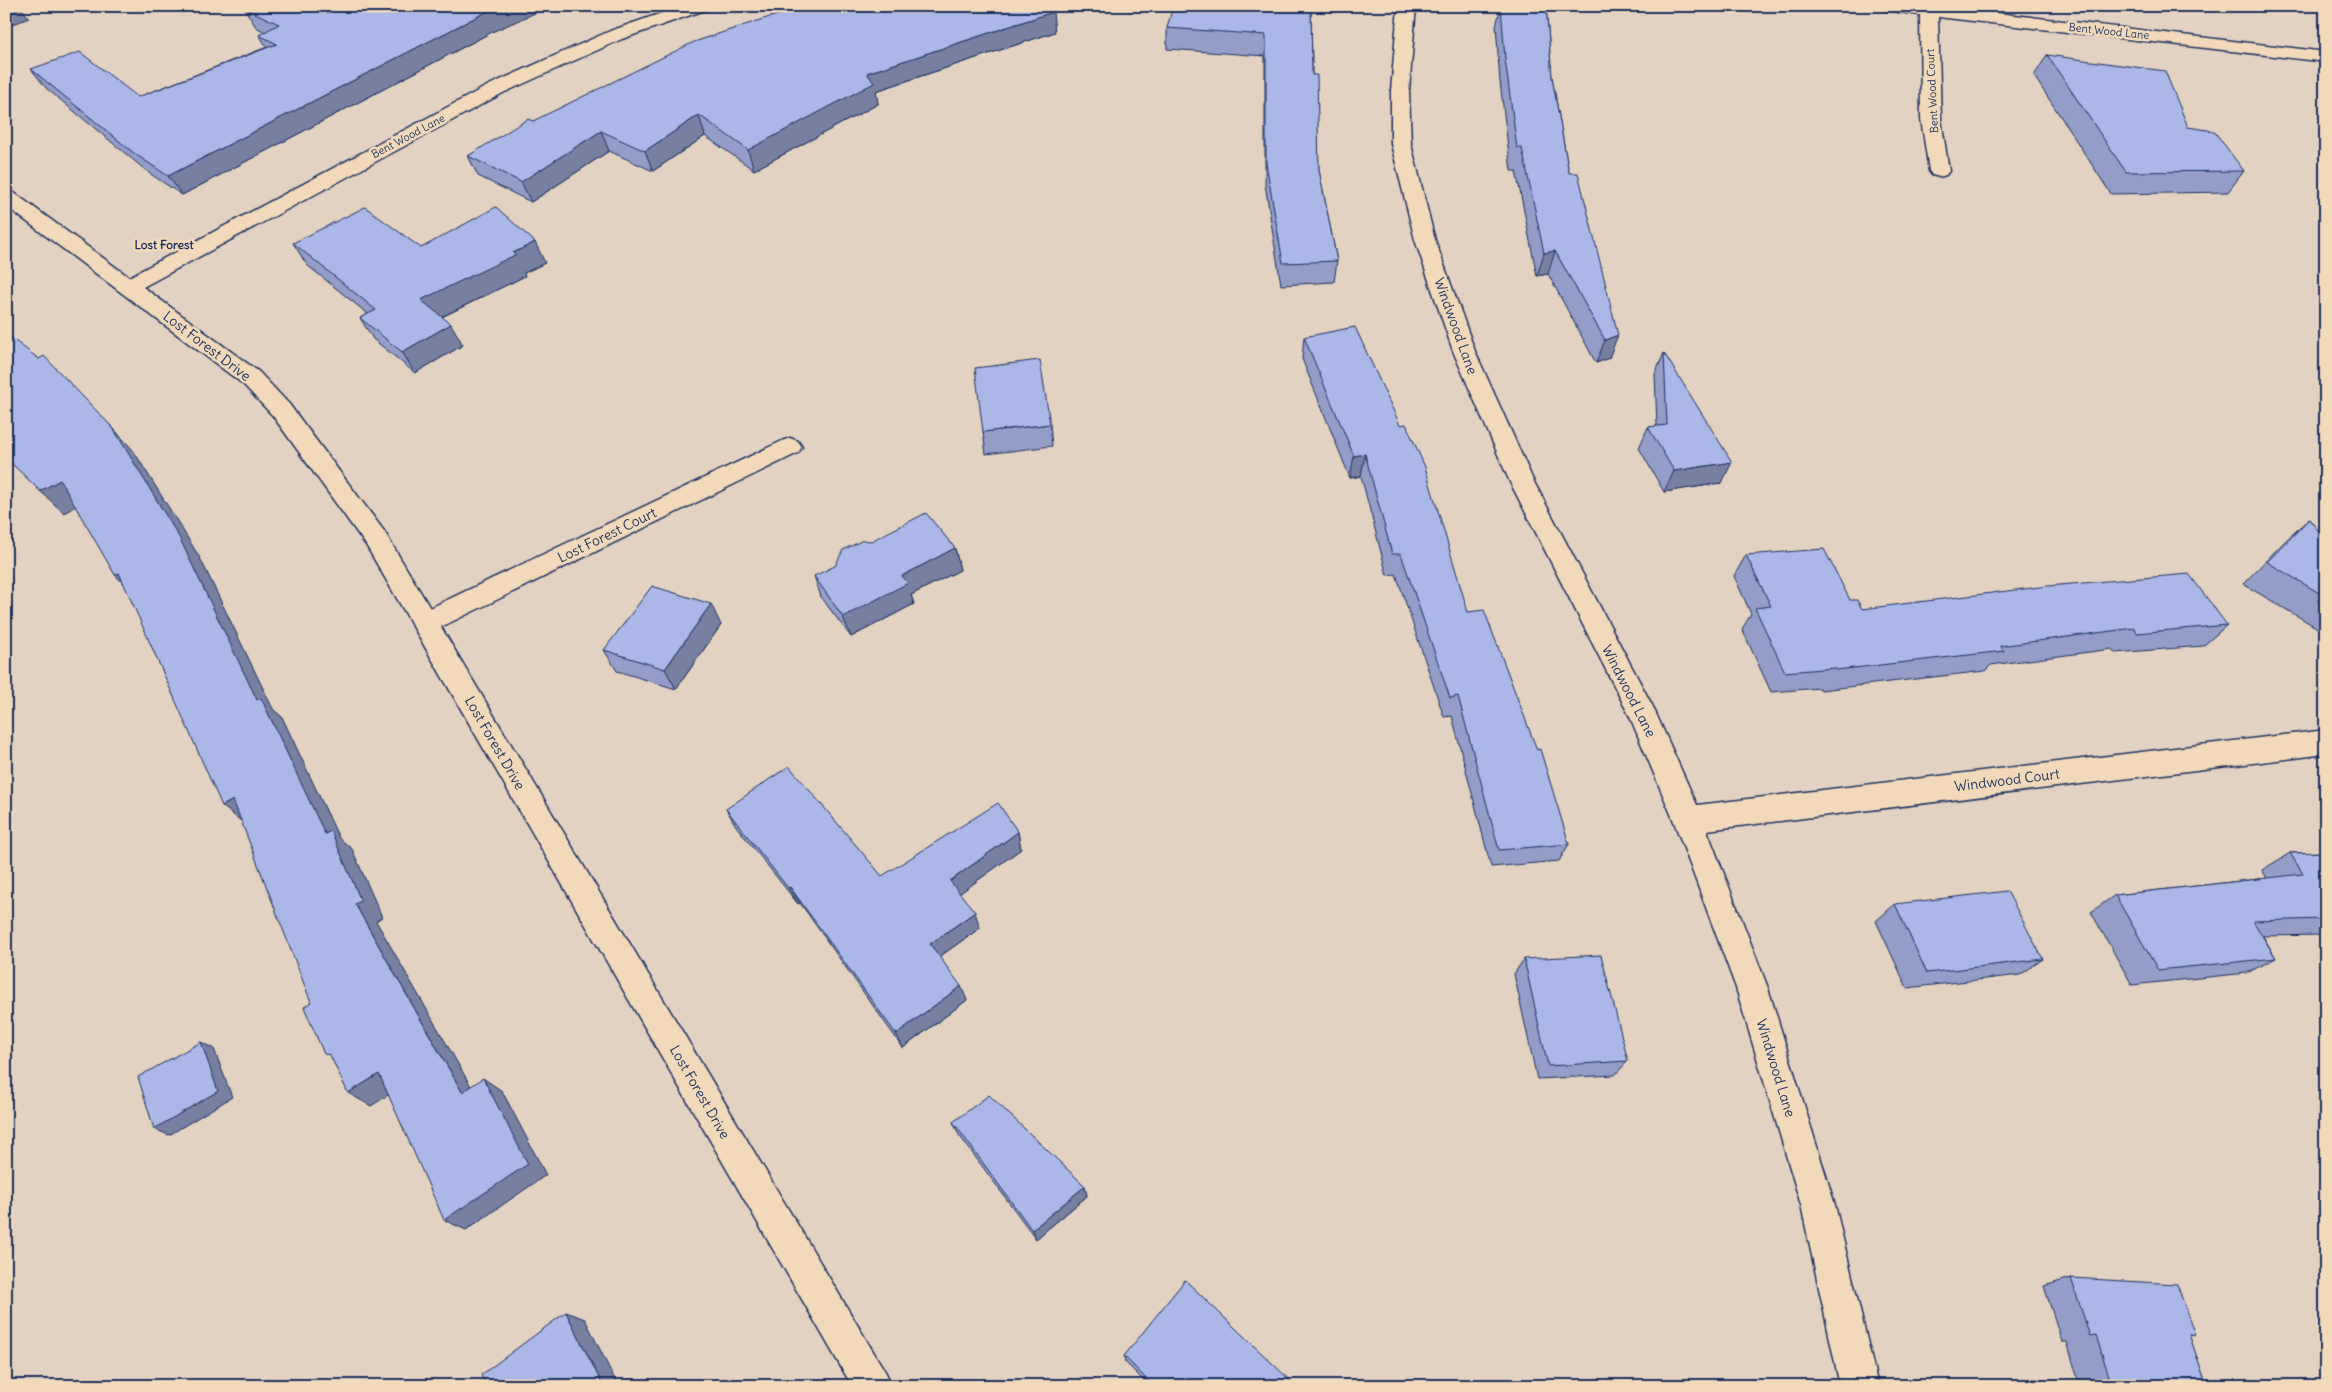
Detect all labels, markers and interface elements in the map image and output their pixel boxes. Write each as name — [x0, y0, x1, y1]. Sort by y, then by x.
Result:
street label: Bent Wood Lane — [2068, 20, 2150, 42]
street label: Bent Wood Court — [1923, 48, 1941, 134]
street label: Bent Wood Lane — [369, 111, 447, 161]
district label: Lost Forest — [134, 237, 194, 252]
street label: Windwood Lane — [1430, 275, 1482, 377]
street label: Lost Forest Drive — [160, 307, 254, 385]
street label: Lost Forest Court — [555, 503, 660, 567]
street label: Windwood Lane — [1598, 642, 1660, 740]
street label: Lost Forest Drive — [461, 693, 529, 793]
street label: Windwood Court — [1953, 765, 2061, 795]
street label: Windwood Lane — [1753, 1017, 1799, 1119]
street label: Lost Forest Drive — [666, 1042, 734, 1142]

